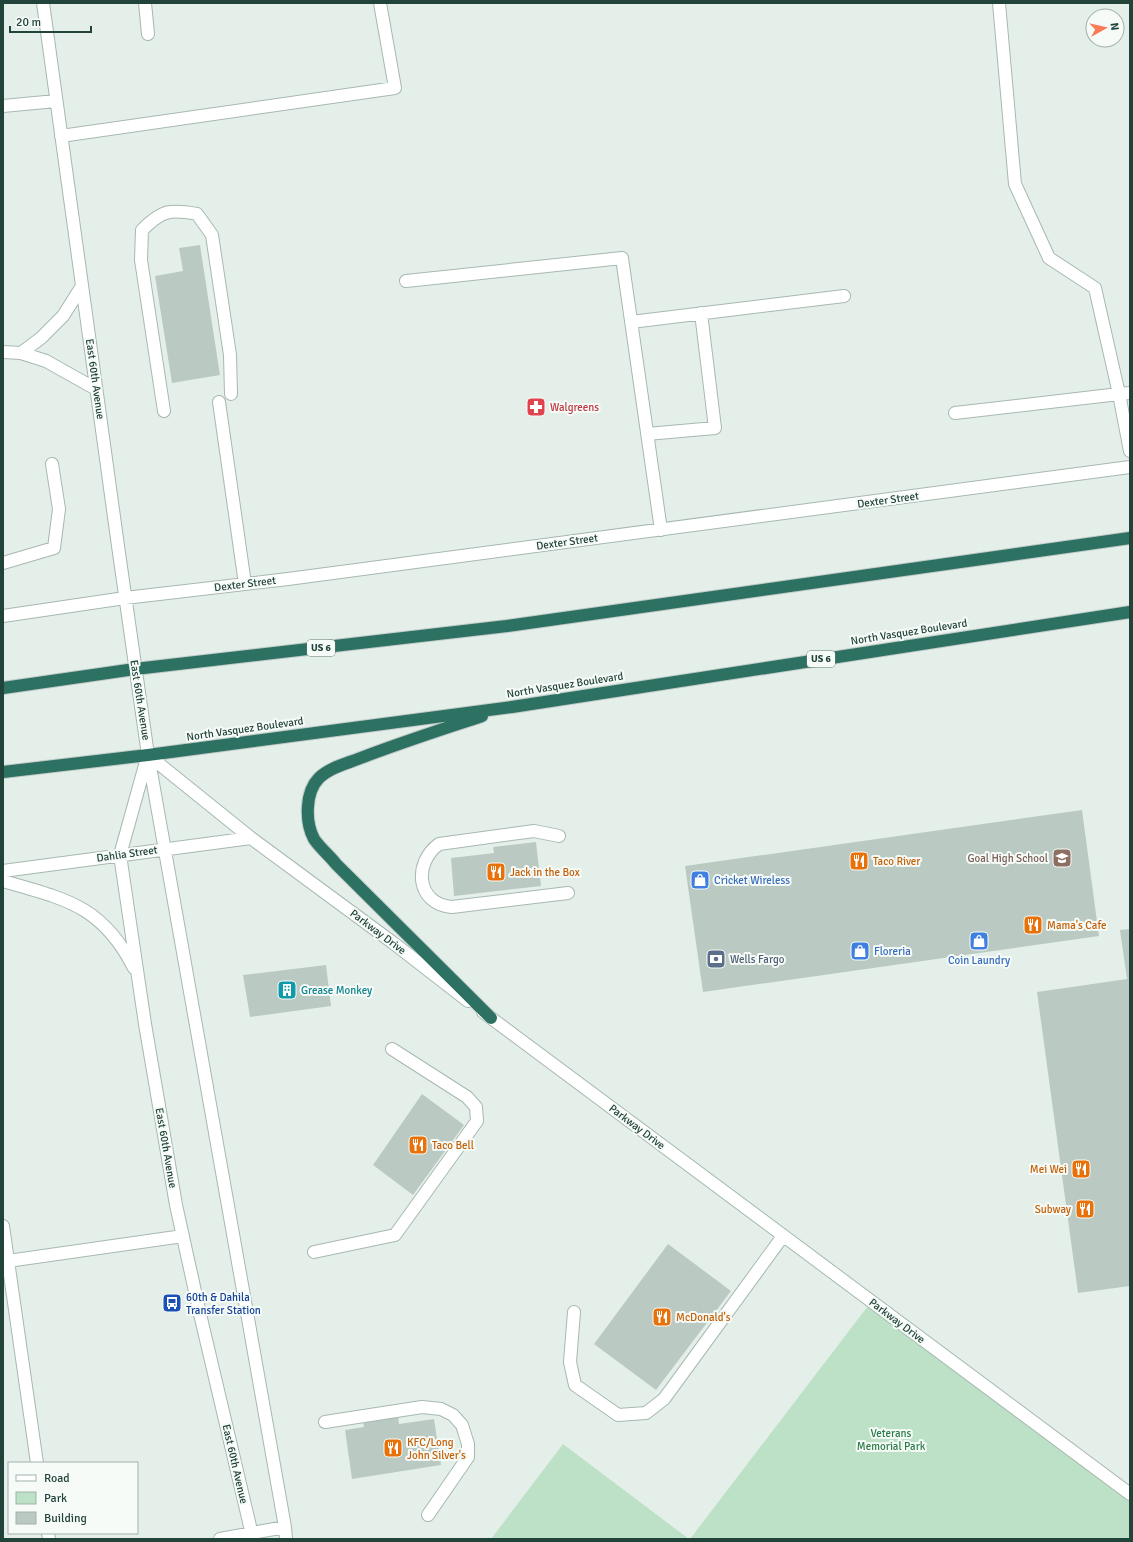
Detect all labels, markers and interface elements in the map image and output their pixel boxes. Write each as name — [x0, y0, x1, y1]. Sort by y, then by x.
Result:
scale bar — [10, 8, 91, 34]
north arrow — [1085, 8, 1125, 48]
text: 20 m — [16, 15, 41, 30]
text: N — [1107, 22, 1121, 31]
street label: East 60th Avenue — [83, 338, 107, 420]
pharmacy icon: Walgreens — [525, 396, 547, 418]
place label: Walgreens — [550, 401, 599, 414]
street label: Dexter Street — [856, 489, 920, 511]
street label: Dexter Street — [535, 531, 599, 553]
street label: Dexter Street — [213, 574, 277, 594]
street label: North Vasquez Boulevard — [850, 616, 968, 648]
road number: US 6 — [307, 640, 335, 656]
road number: US 6 — [807, 651, 835, 667]
street label: East 60th Avenue — [127, 659, 153, 741]
street label: North Vasquez Boulevard — [506, 669, 624, 701]
street label: North Vasquez Boulevard — [186, 714, 304, 744]
street label: Dahlia Street — [96, 843, 158, 865]
school or university icon: Goal High School — [1051, 847, 1073, 869]
restaurant icon: Taco River — [848, 850, 870, 872]
place label: Goal High School — [967, 852, 1048, 865]
place label: Taco River — [873, 855, 920, 868]
restaurant icon: Jack in the Box — [485, 861, 507, 883]
place label: Jack in the Box — [510, 866, 580, 879]
shop icon: Cricket Wireless — [689, 869, 711, 891]
place label: Cricket Wireless — [714, 874, 790, 887]
street label: Parkway Drive — [347, 907, 409, 957]
restaurant icon: Mama's Cafe — [1022, 914, 1044, 936]
place label: Mama's Cafe — [1047, 919, 1107, 932]
shop icon: Coin Laundry — [968, 930, 990, 952]
shop icon: Floreria — [849, 940, 871, 962]
place label: Floreria — [874, 945, 911, 958]
bank icon: Wells Fargo — [705, 948, 727, 970]
place label: Wells Fargo — [730, 953, 785, 966]
place label: Coin Laundry — [948, 954, 1011, 967]
building icon: Grease Monkey — [276, 979, 298, 1001]
place label: Grease Monkey — [301, 984, 373, 997]
street label: Parkway Drive — [606, 1102, 668, 1152]
street label: East 60th Avenue — [153, 1107, 179, 1189]
restaurant icon: Taco Bell — [407, 1134, 429, 1156]
place label: Taco Bell — [432, 1139, 474, 1152]
restaurant icon: Mei Wei — [1070, 1158, 1092, 1180]
place label: Mei Wei — [1030, 1163, 1067, 1176]
restaurant icon: Subway — [1074, 1198, 1096, 1220]
place label: Subway — [1035, 1203, 1072, 1216]
place label: 60th & Dahila Transfer Station — [186, 1291, 261, 1317]
bus stop icon: 60th & Dahila Transfer Station — [161, 1292, 183, 1314]
street label: Parkway Drive — [866, 1296, 928, 1346]
restaurant icon: McDonald's — [651, 1306, 673, 1328]
place label: McDonald's — [676, 1311, 731, 1324]
street label: East 60th Avenue — [220, 1423, 250, 1505]
park label: Veterans Memorial Park — [857, 1427, 926, 1453]
place label: KFC/Long John Silver's — [407, 1436, 466, 1462]
restaurant icon: KFC/Long John Silver's — [382, 1437, 404, 1459]
legend — [8, 1462, 138, 1534]
text: Road — [44, 1471, 70, 1486]
text: Park — [44, 1491, 67, 1506]
text: Building — [44, 1511, 87, 1526]

